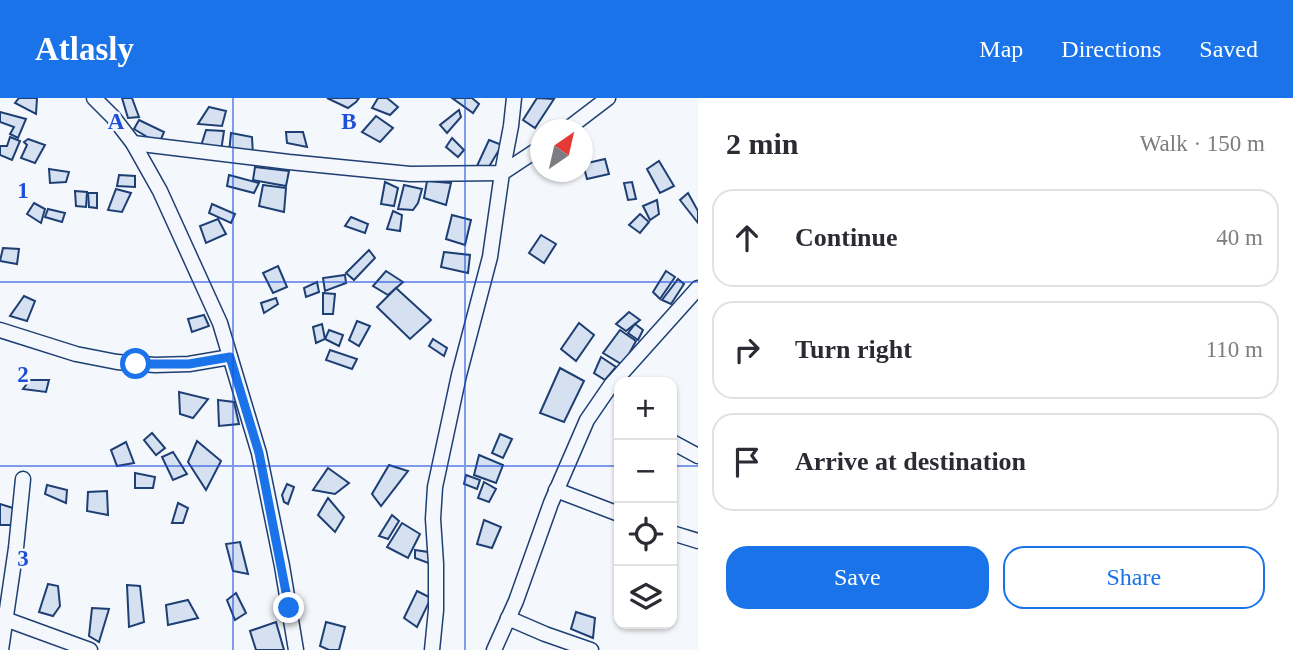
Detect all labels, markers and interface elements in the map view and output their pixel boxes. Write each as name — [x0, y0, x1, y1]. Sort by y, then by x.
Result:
text: Atlasly — [35, 31, 134, 67]
text: Map — [979, 36, 1023, 62]
text: Directions — [1061, 36, 1161, 62]
text: Saved — [1199, 36, 1258, 62]
text: A — [108, 109, 125, 134]
text: B — [341, 109, 357, 134]
north arrow — [530, 119, 593, 182]
text: 2 min — [726, 127, 799, 160]
text: Walk · 150 m — [1140, 131, 1265, 156]
text: 1 — [17, 178, 29, 203]
icon: ahead — [728, 219, 766, 257]
text: Continue — [795, 223, 898, 252]
text: 40 m — [1216, 225, 1263, 250]
icon: right — [728, 331, 766, 369]
text: Turn right — [795, 335, 912, 364]
text: 110 m — [1206, 337, 1263, 362]
route start — [120, 348, 151, 379]
text: 2 — [17, 362, 29, 387]
map controls — [614, 377, 677, 629]
button: + — [614, 377, 677, 440]
button: − — [614, 440, 677, 503]
icon: arrive — [728, 443, 766, 481]
text: Arrive at destination — [795, 447, 1026, 476]
button: locate — [614, 503, 677, 566]
text: 3 — [17, 546, 29, 571]
button: Save — [726, 546, 989, 609]
button: Share — [1003, 546, 1265, 609]
button: layers — [614, 566, 677, 629]
route end — [273, 592, 304, 623]

